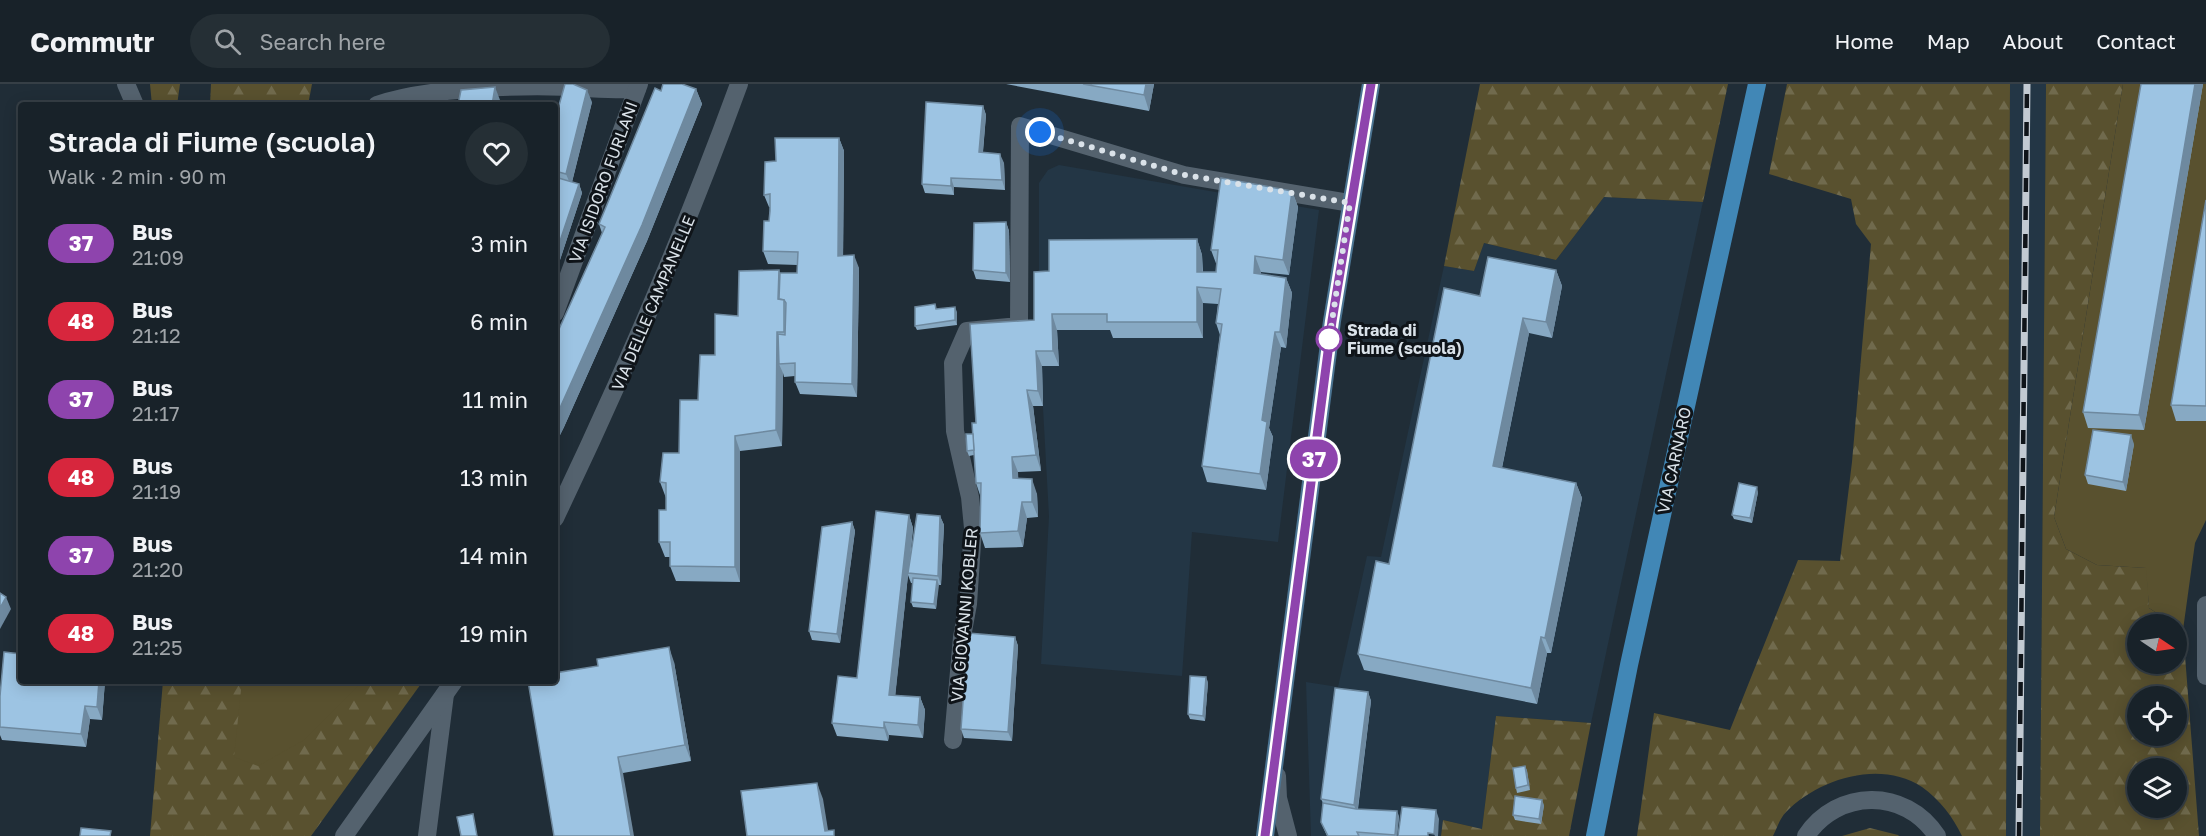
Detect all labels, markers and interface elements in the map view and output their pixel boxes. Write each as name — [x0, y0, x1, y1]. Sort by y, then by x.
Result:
search box — [190, 14, 610, 68]
text: Commutr — [30, 25, 154, 58]
icon: search — [211, 25, 244, 58]
text: Search here — [259, 28, 386, 55]
text: Home — [1834, 28, 1894, 54]
text: Map — [1927, 28, 1970, 54]
text: About — [2003, 28, 2063, 54]
text: Contact — [2096, 28, 2176, 54]
street label: VIA ISIDORO FURLANI — [565, 99, 641, 265]
your location — [1025, 117, 1055, 147]
button: heart — [465, 122, 528, 185]
text: Strada di Fiume (scuola) — [48, 125, 376, 158]
text: Walk · 2 min · 90 m — [48, 164, 227, 188]
street label: VIA DELLE CAMPANELLE — [607, 212, 699, 394]
text: Bus — [132, 218, 173, 245]
text: 37 — [69, 230, 93, 256]
text: 3 min — [471, 230, 528, 257]
text: 21:09 — [132, 245, 184, 269]
text: Bus — [132, 296, 173, 323]
text: 48 — [68, 308, 94, 334]
text: 6 min — [470, 308, 528, 335]
place label: Strada di Fiume (scuola) — [1347, 320, 1462, 358]
text: 21:12 — [132, 323, 181, 347]
marker: Strada di Fiume (scuola) — [1316, 326, 1342, 352]
text: Bus — [132, 374, 173, 401]
text: 37 — [69, 386, 93, 412]
text: 11 min — [462, 386, 528, 413]
text: 21:17 — [132, 401, 180, 425]
street label: VIA CARNARO — [1653, 405, 1695, 515]
line badge: 37 — [1287, 440, 1341, 478]
text: 37 — [1302, 446, 1326, 472]
text: Bus — [132, 452, 173, 479]
text: 48 — [68, 464, 94, 490]
text: 13 min — [460, 464, 528, 491]
text: 21:19 — [132, 479, 181, 503]
street label: VIA GIOVANNI KOBLER — [946, 527, 982, 703]
text: Bus — [132, 530, 173, 557]
text: 37 — [69, 542, 93, 568]
text: 14 min — [460, 542, 528, 569]
text: 21:20 — [132, 557, 183, 581]
text: Bus — [132, 608, 173, 635]
north arrow — [2127, 614, 2187, 674]
map controls — [2127, 614, 2187, 818]
text: 48 — [68, 620, 94, 646]
text: 19 min — [460, 620, 528, 647]
text: 21:25 — [132, 635, 183, 659]
button: locate — [2127, 686, 2187, 746]
button: layers — [2127, 758, 2187, 818]

